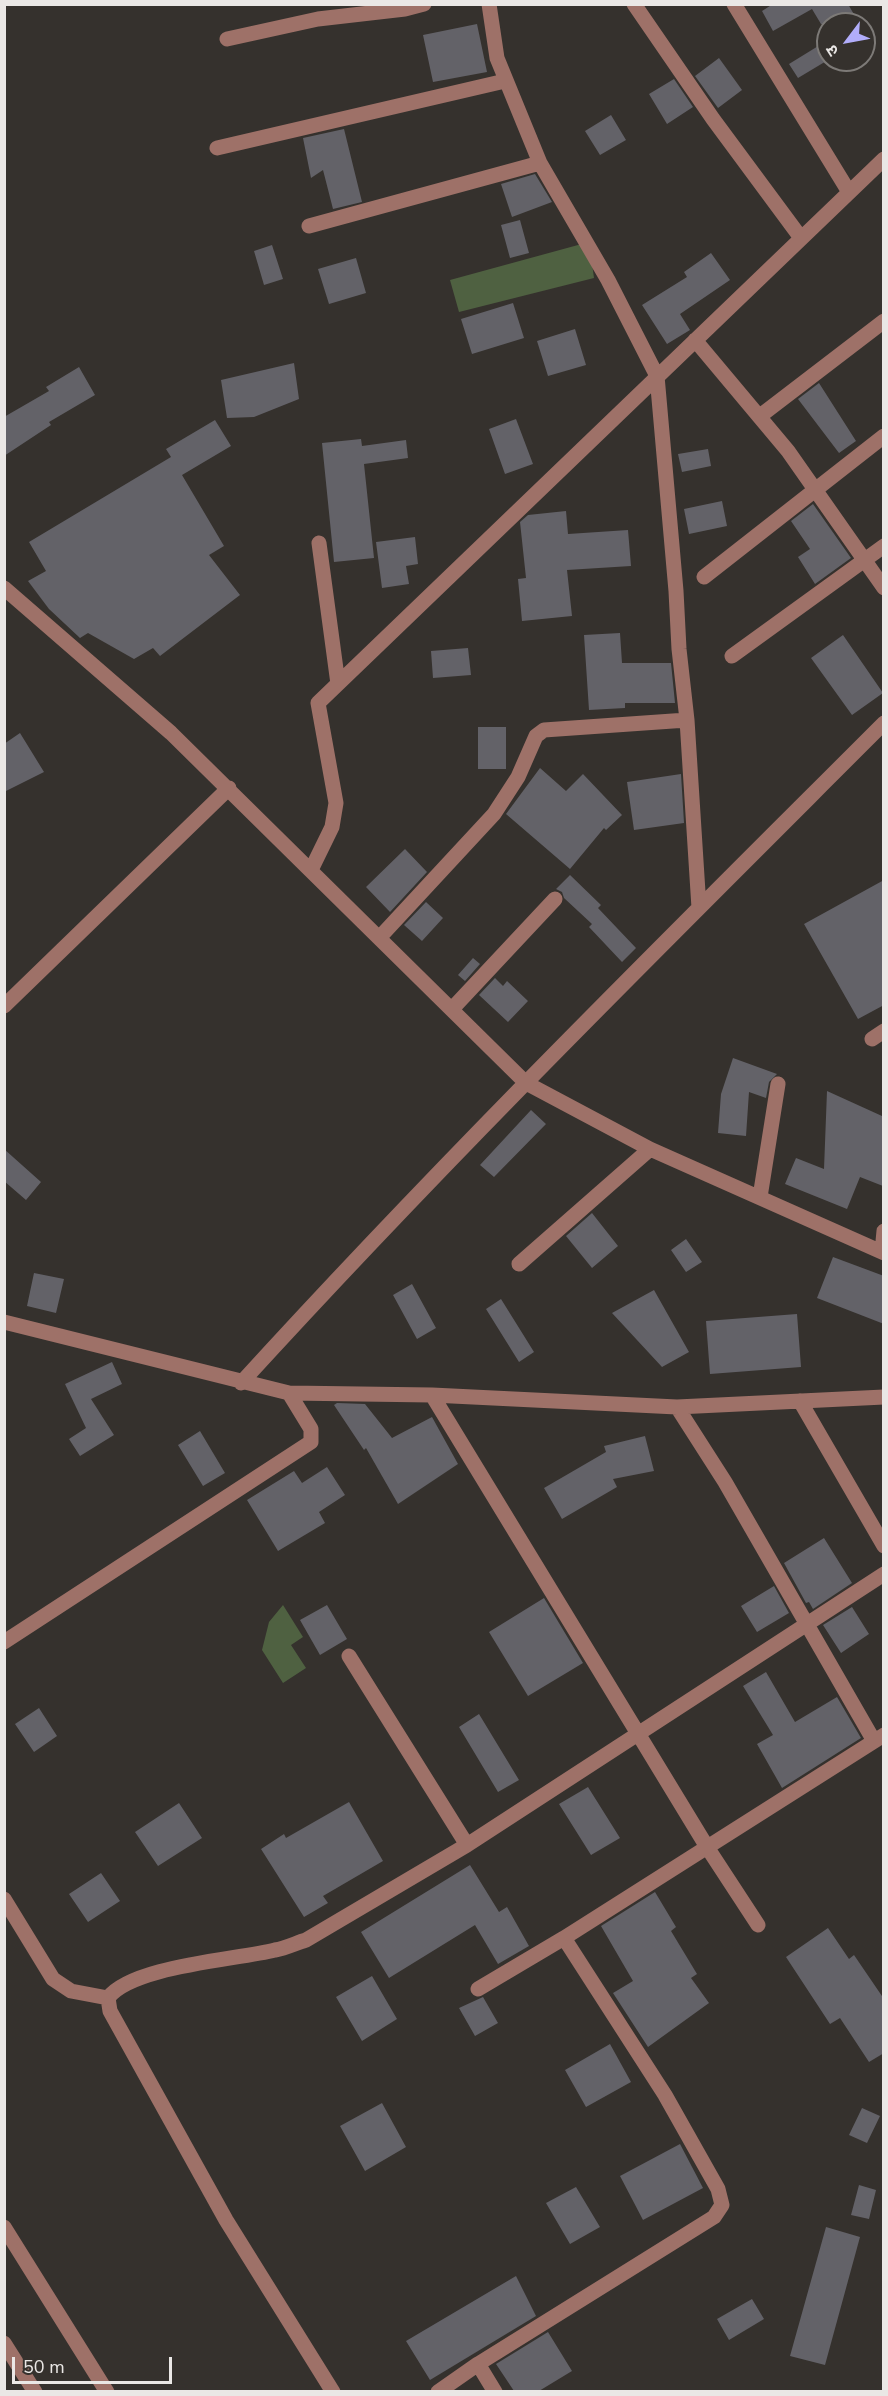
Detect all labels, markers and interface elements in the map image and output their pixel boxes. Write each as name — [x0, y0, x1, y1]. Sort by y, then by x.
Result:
north arrow — [816, 12, 876, 72]
text: उ — [821, 41, 844, 60]
scale bar — [15, 2345, 176, 2383]
text: 50 m — [23, 2355, 65, 2379]

